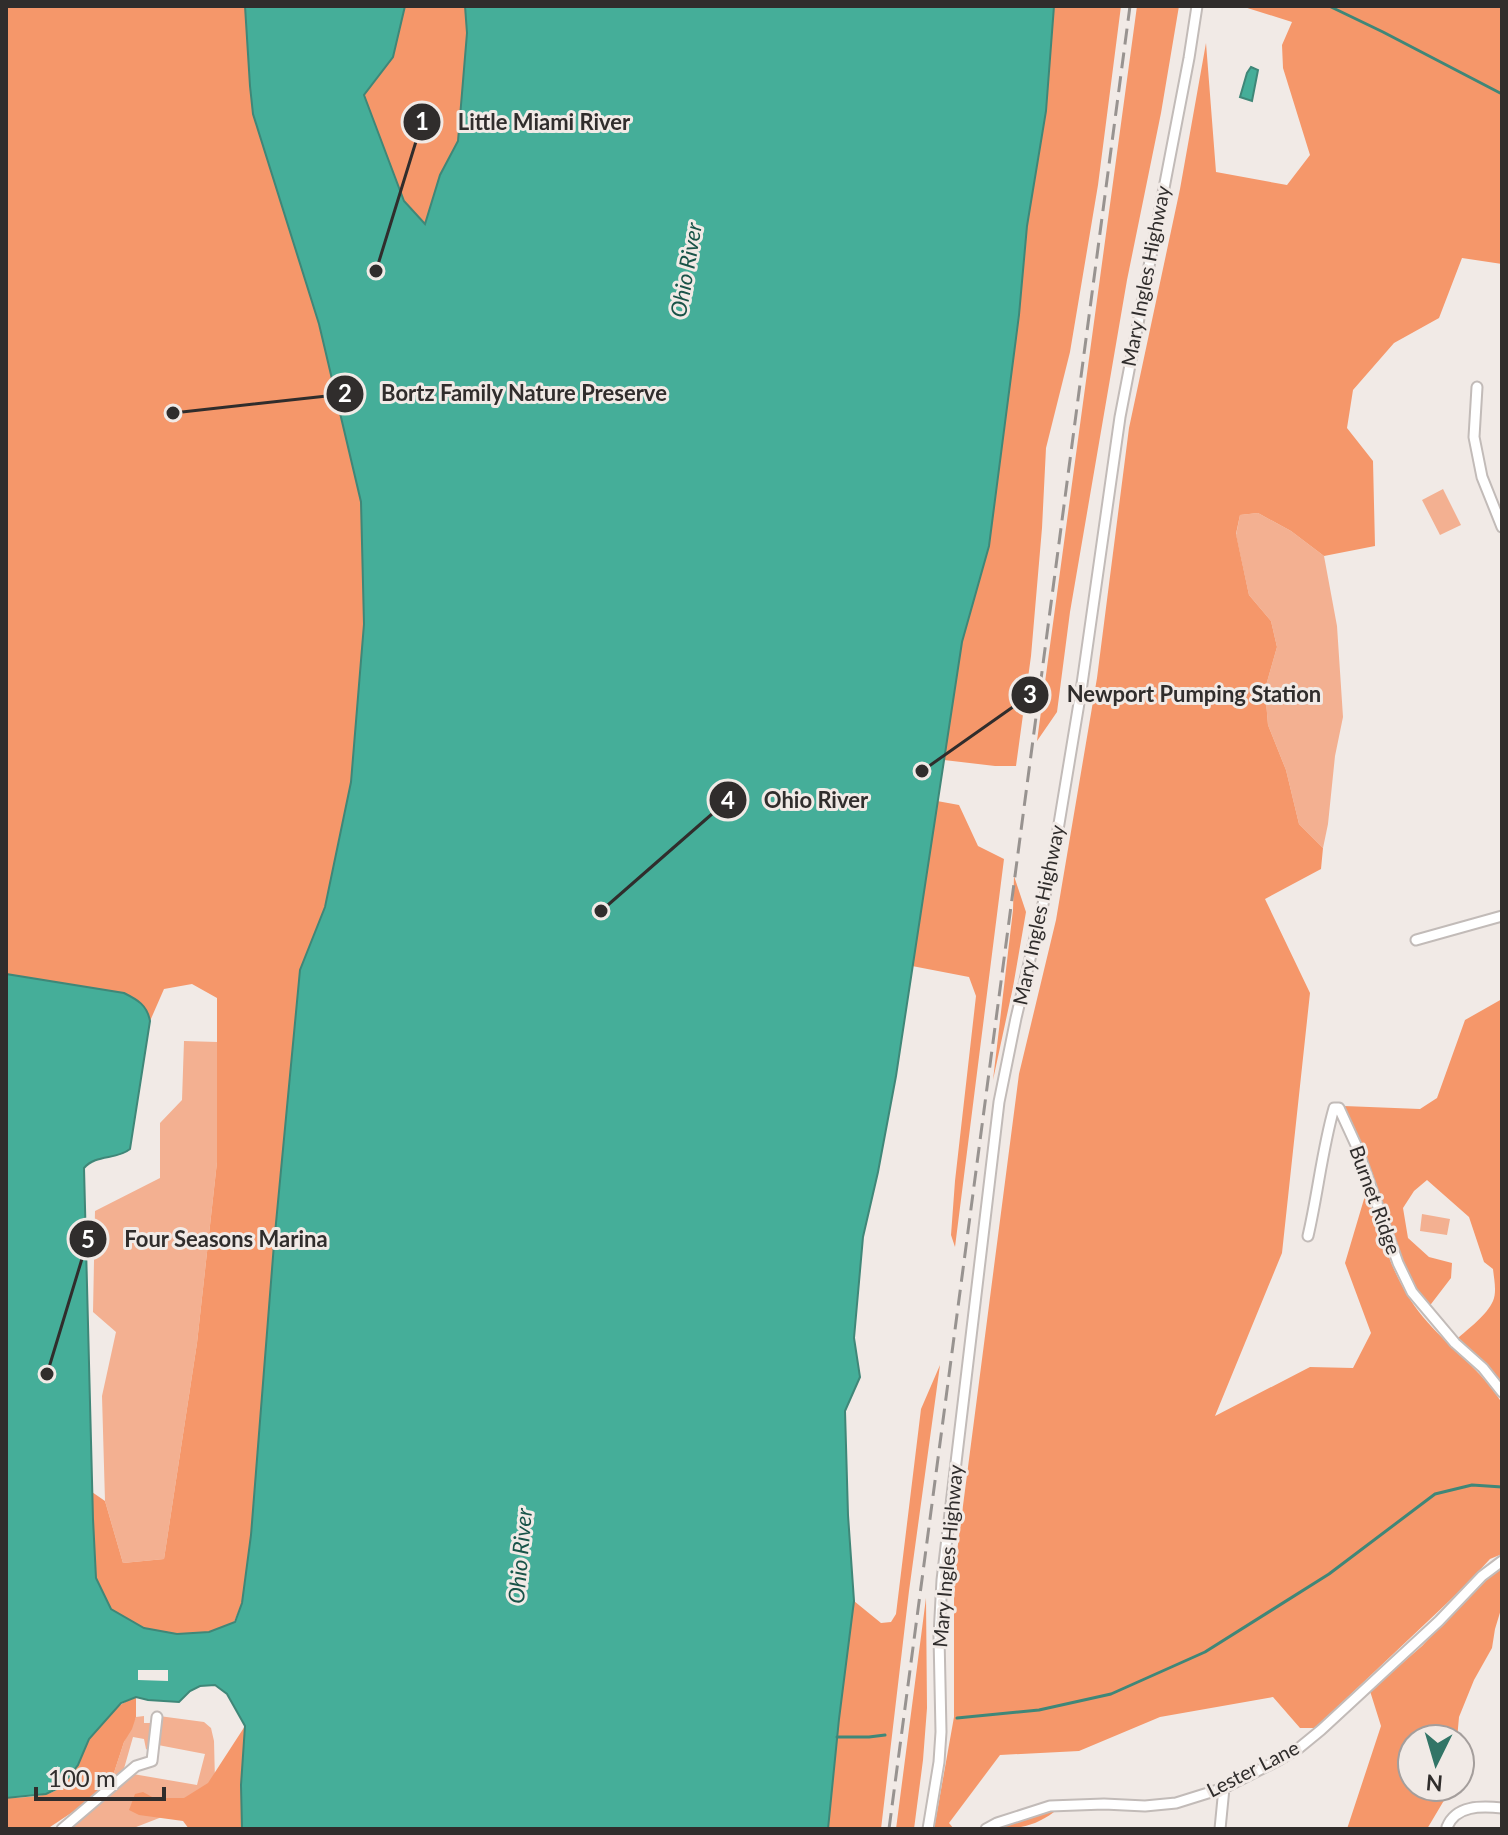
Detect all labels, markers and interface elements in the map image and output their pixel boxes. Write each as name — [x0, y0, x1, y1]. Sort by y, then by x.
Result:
callout: Little Miami River — [402, 99, 646, 145]
text: 1 — [415, 106, 429, 135]
text: Little Miami River — [458, 108, 631, 135]
street label: Mary Ingles Highway — [1116, 183, 1174, 368]
water label: Ohio River — [664, 220, 707, 319]
callout: Bortz Family Nature Preserve — [325, 371, 683, 417]
text: 2 — [338, 378, 352, 407]
text: Bortz Family Nature Preserve — [381, 379, 667, 406]
callout: Newport Pumping Station — [1010, 672, 1337, 718]
text: 3 — [1023, 679, 1037, 708]
text: Newport Pumping Station — [1067, 680, 1321, 707]
callout: Ohio River — [708, 777, 884, 823]
text: 4 — [721, 785, 735, 814]
text: Ohio River — [764, 786, 869, 813]
street label: Mary Ingles Highway — [1007, 822, 1069, 1007]
street label: Burnet Ridge — [1345, 1142, 1407, 1257]
callout: Four Seasons Marina — [68, 1216, 344, 1262]
text: 5 — [81, 1224, 95, 1253]
text: Four Seasons Marina — [124, 1225, 328, 1252]
street label: Mary Ingles Highway — [927, 1463, 967, 1648]
water label: Ohio River — [502, 1507, 537, 1605]
north arrow — [1396, 1723, 1476, 1803]
street label: Lester Lane — [1202, 1735, 1303, 1802]
scale bar — [36, 1751, 164, 1801]
text: 100 m — [48, 1763, 116, 1792]
text: N — [1425, 1769, 1444, 1798]

